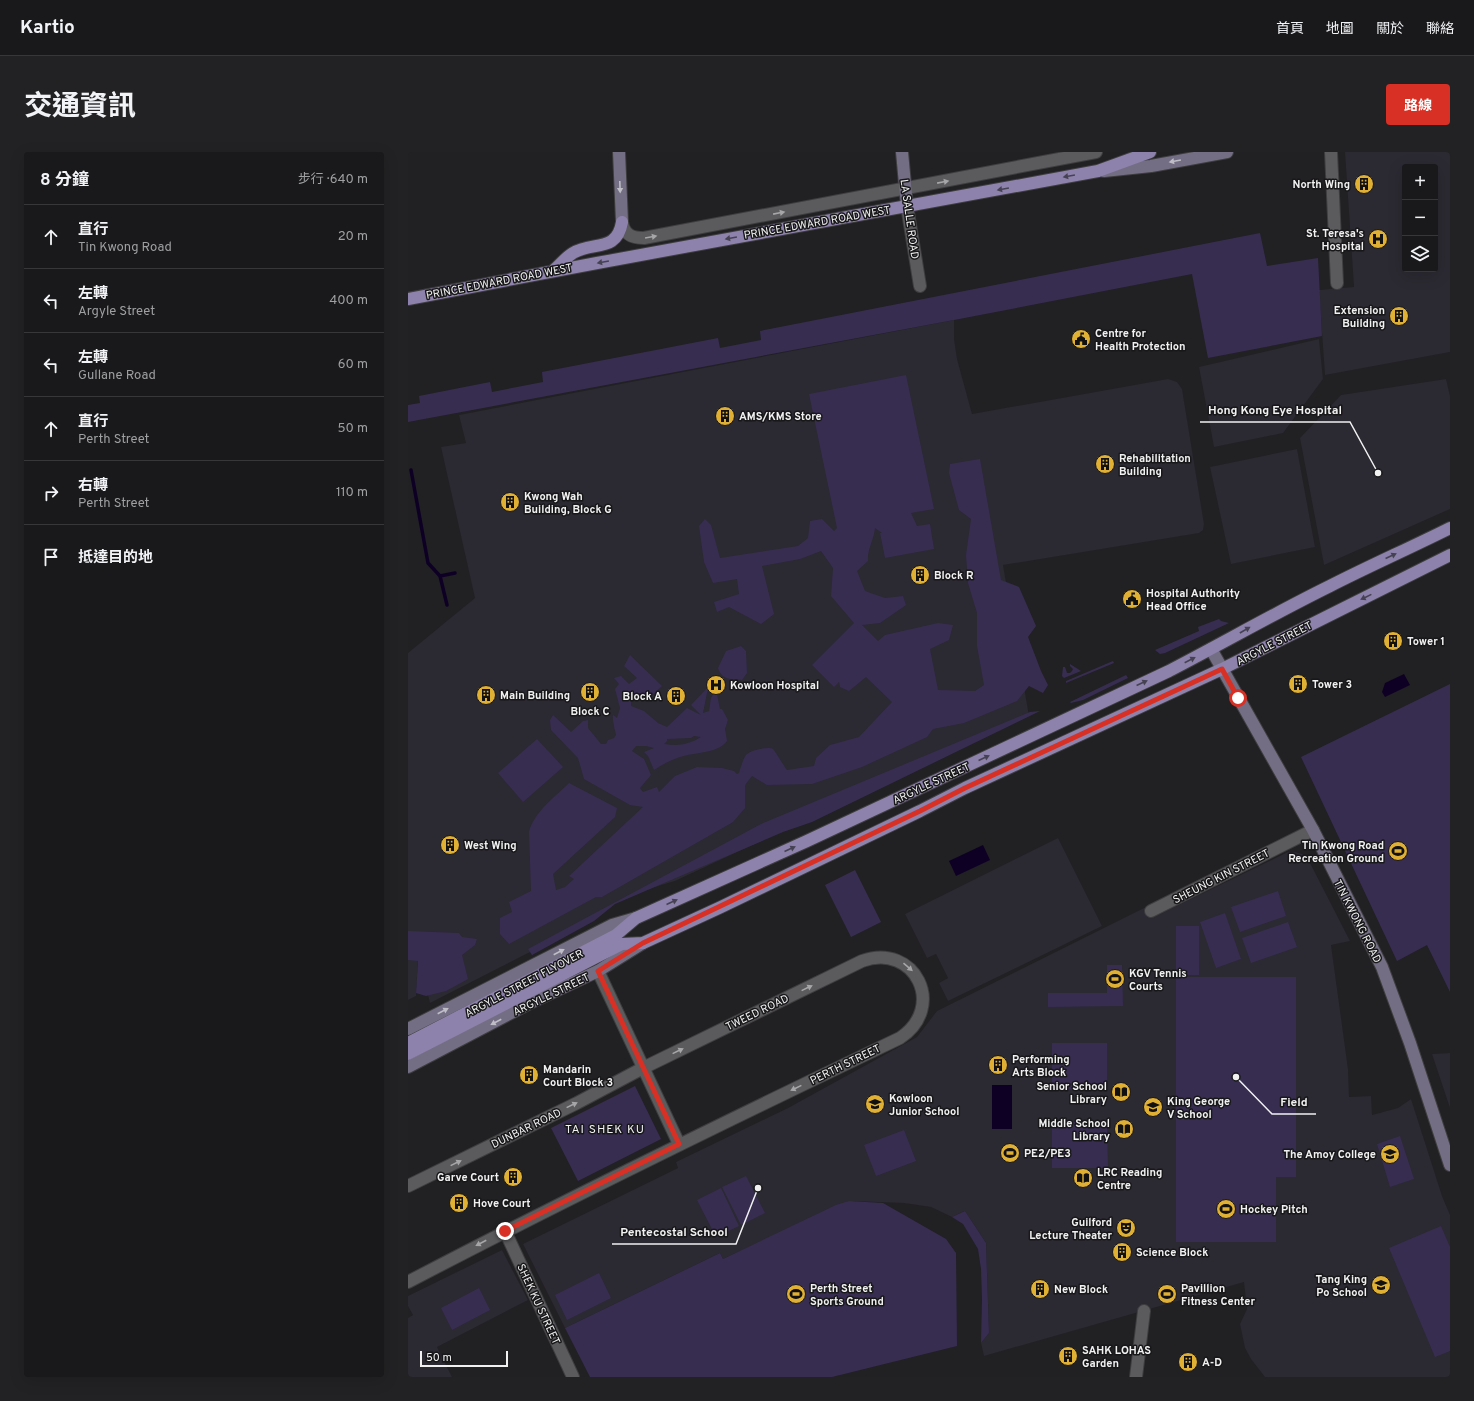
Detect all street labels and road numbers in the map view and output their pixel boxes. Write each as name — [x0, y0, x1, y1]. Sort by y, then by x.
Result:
street label: LA SALLE ROAD — [896, 178, 922, 260]
street label: PRINCE EDWARD ROAD WEST — [743, 203, 892, 243]
street label: PRINCE EDWARD ROAD WEST — [425, 261, 574, 303]
street label: ARGYLE STREET — [1234, 619, 1315, 669]
street label: ARGYLE STREET — [891, 760, 972, 808]
street label: SHEUNG KIN STREET — [1171, 846, 1272, 907]
street label: TIN KWONG ROAD — [1330, 877, 1384, 965]
street label: ARGYLE STREET FLYOVER — [462, 946, 586, 1020]
street label: ARGYLE STREET — [511, 970, 591, 1018]
street label: TWEED ROAD — [724, 992, 791, 1034]
street label: PERTH STREET — [808, 1042, 883, 1088]
street label: DUNBAR ROAD — [489, 1106, 564, 1152]
street label: SHEK KU STREET — [513, 1262, 563, 1347]

